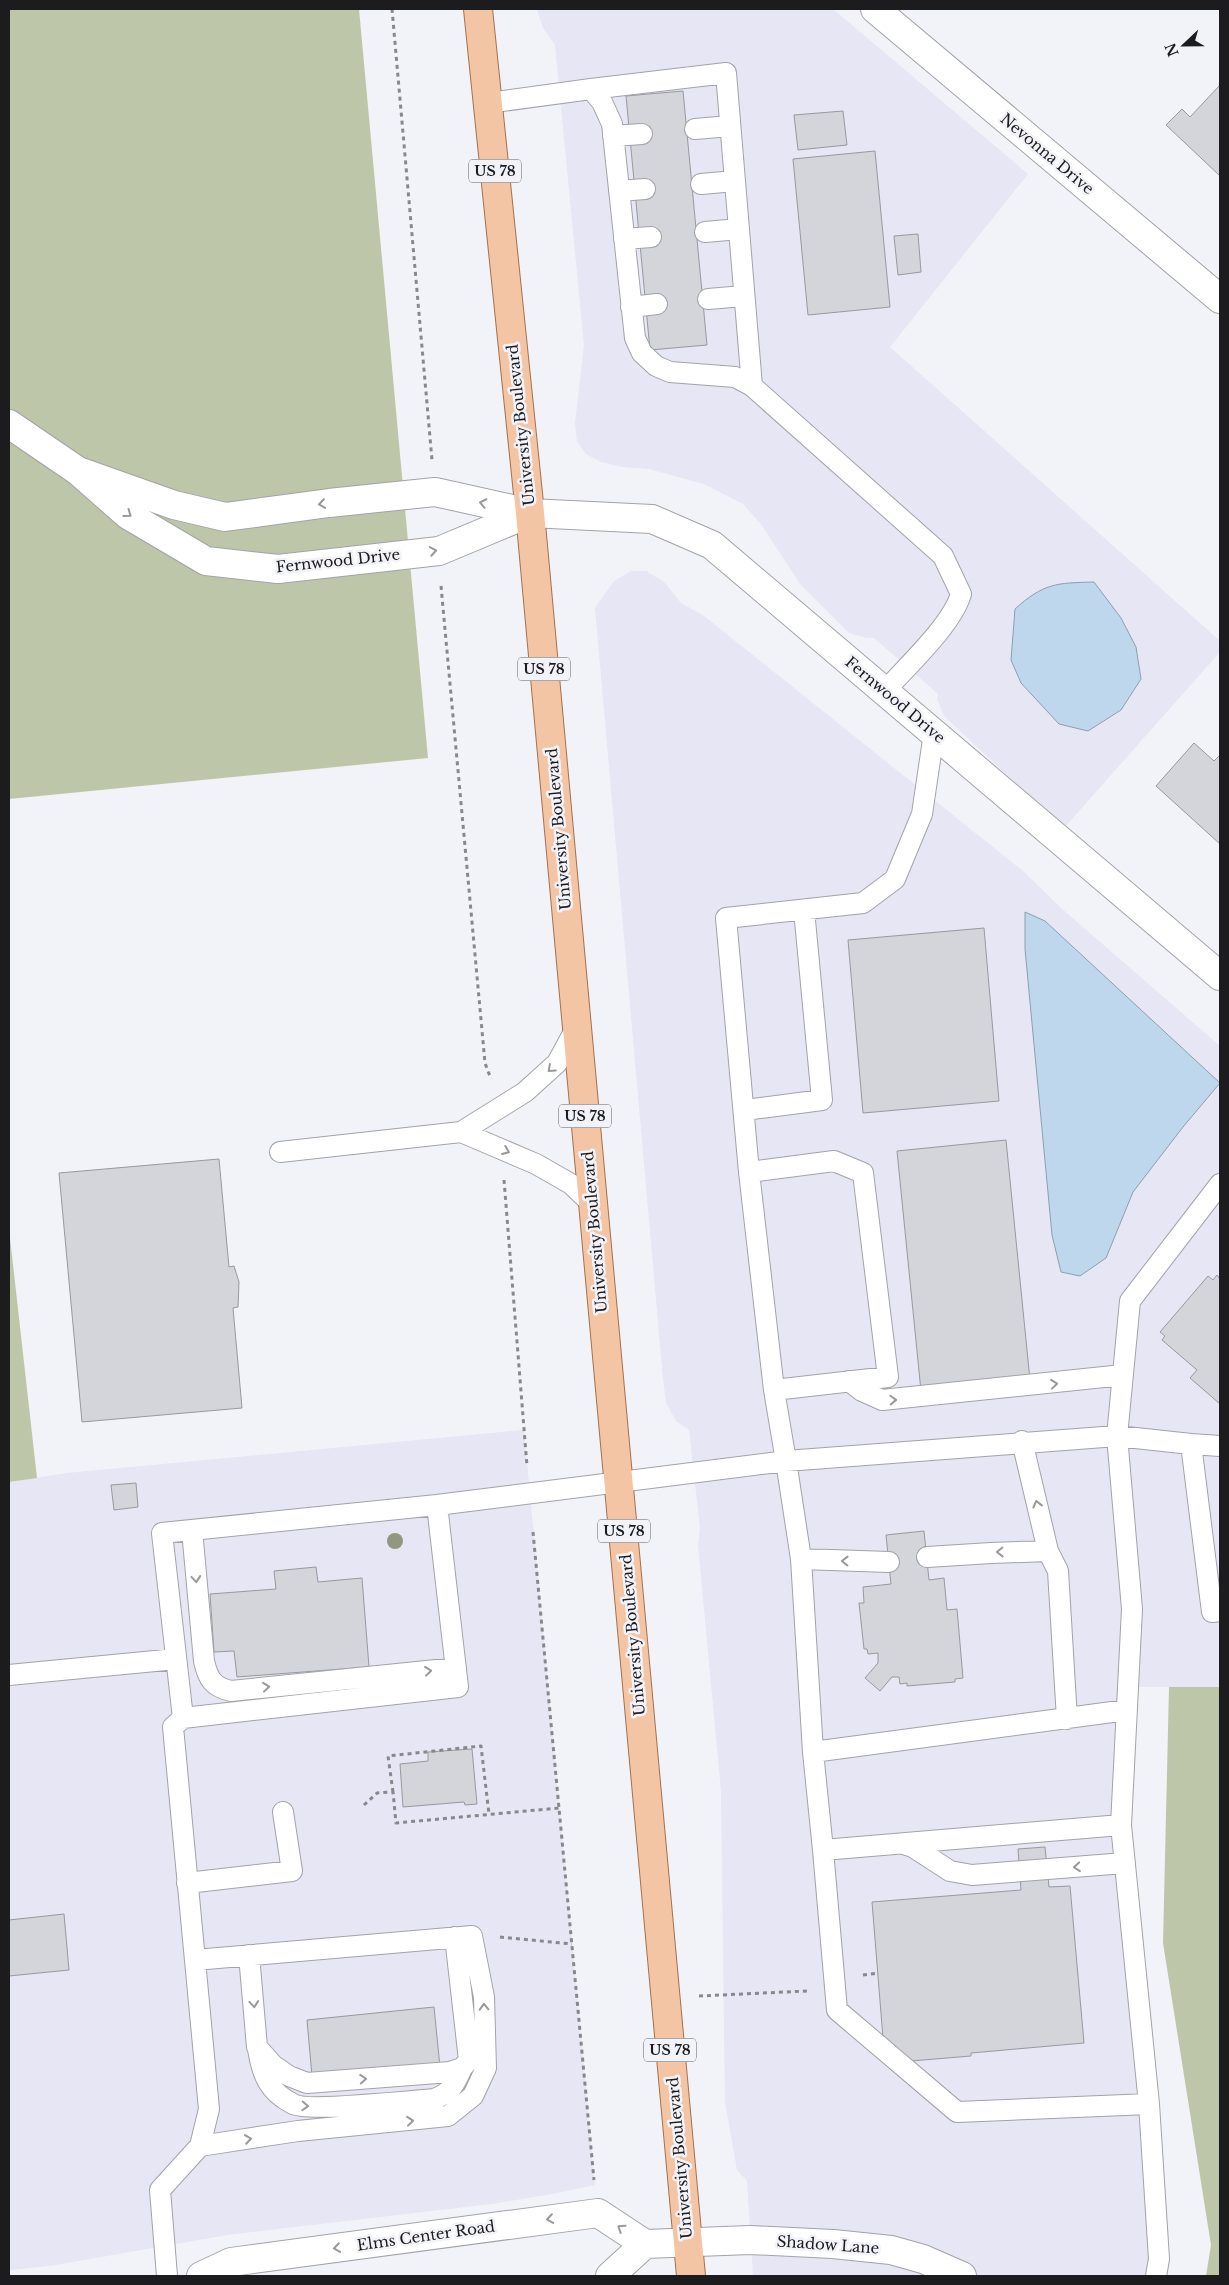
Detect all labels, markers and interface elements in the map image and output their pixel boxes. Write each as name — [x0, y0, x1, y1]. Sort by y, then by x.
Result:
north arrow — [1159, 20, 1209, 70]
text: N — [1161, 40, 1183, 59]
street label: Nevonna Drive — [997, 109, 1098, 198]
road number: US 78 — [469, 160, 521, 182]
street label: University Boulevard — [503, 343, 538, 507]
one-way arrow — [317, 498, 326, 508]
one-way arrow — [478, 498, 487, 508]
one-way arrow — [122, 508, 132, 517]
street label: Fernwood Drive — [275, 545, 401, 576]
one-way arrow — [429, 546, 438, 556]
street label: Fernwood Drive — [841, 652, 949, 747]
road number: US 78 — [518, 658, 570, 681]
street label: University Boulevard — [542, 747, 575, 911]
one-way arrow — [547, 1063, 556, 1072]
road number: US 78 — [559, 1104, 611, 1128]
one-way arrow — [502, 1145, 510, 1155]
street label: University Boulevard — [578, 1150, 611, 1314]
one-way arrow — [1051, 1379, 1059, 1390]
one-way arrow — [889, 1395, 897, 1405]
one-way arrow — [1032, 1499, 1043, 1508]
road number: US 78 — [598, 1520, 650, 1542]
one-way arrow — [995, 1547, 1003, 1558]
street label: University Boulevard — [616, 1553, 649, 1717]
one-way arrow — [841, 1556, 848, 1566]
one-way arrow — [190, 1575, 201, 1583]
one-way arrow — [424, 1666, 432, 1677]
one-way arrow — [262, 1682, 270, 1693]
one-way arrow — [1072, 1862, 1080, 1873]
one-way arrow — [248, 2000, 259, 2008]
one-way arrow — [479, 2003, 489, 2010]
road number: US 78 — [644, 2038, 696, 2062]
one-way arrow — [360, 2074, 368, 2085]
street label: University Boulevard — [663, 2076, 696, 2240]
one-way arrow — [301, 2101, 309, 2112]
one-way arrow — [406, 2116, 414, 2127]
one-way arrow — [244, 2134, 252, 2144]
one-way arrow — [546, 2213, 554, 2224]
street label: Elms Center Road — [356, 2216, 496, 2255]
one-way arrow — [618, 2225, 627, 2234]
street label: Shadow Lane — [776, 2231, 880, 2258]
one-way arrow — [333, 2242, 341, 2253]

